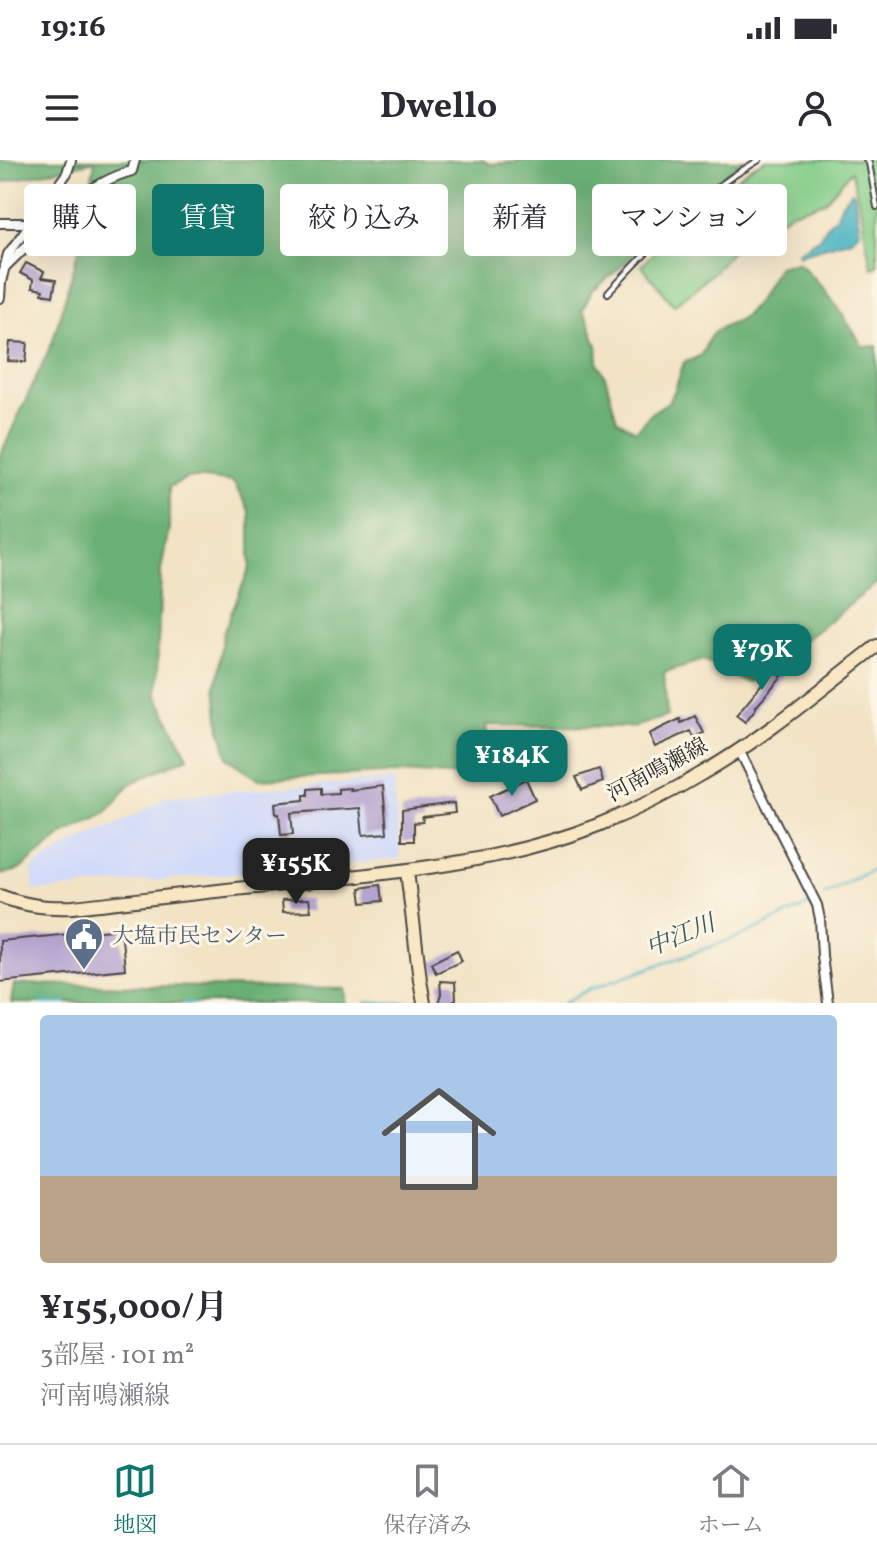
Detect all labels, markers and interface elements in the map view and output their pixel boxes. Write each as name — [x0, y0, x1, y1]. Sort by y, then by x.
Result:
text: 19:16 — [40, 7, 106, 49]
text: Dwello — [380, 83, 497, 133]
icon: menu — [40, 86, 84, 130]
icon: person — [793, 86, 837, 130]
chip: 購入 — [24, 184, 136, 256]
chip: 賃貸 — [152, 184, 264, 256]
chip: 絞り込み — [280, 184, 448, 256]
chip: 新着 — [464, 184, 576, 256]
chip: マンション — [592, 184, 787, 256]
pin: ¥79K — [715, 624, 809, 692]
text: ¥79K — [731, 632, 793, 668]
pin: ¥184K — [456, 730, 568, 798]
street label: 河南鳴瀬線 — [602, 731, 714, 811]
text: ¥184K — [475, 738, 550, 774]
pin: ¥155K — [240, 838, 352, 906]
text: ¥155K — [261, 846, 331, 882]
water label: 中江川 — [641, 907, 724, 966]
public building icon: 大塩市民センター — [63, 916, 105, 971]
place label: 大塩市民センター — [112, 922, 287, 953]
icon: home — [367, 1067, 511, 1211]
text: ¥155,000/月 — [40, 1286, 228, 1333]
text: 3部屋 · 101 m² — [40, 1338, 194, 1374]
text: 河南鳴瀬線 — [40, 1379, 170, 1415]
tab: 地図 — [113, 1459, 157, 1542]
tab: 保存済み — [383, 1459, 472, 1542]
tab: ホーム — [698, 1459, 764, 1542]

